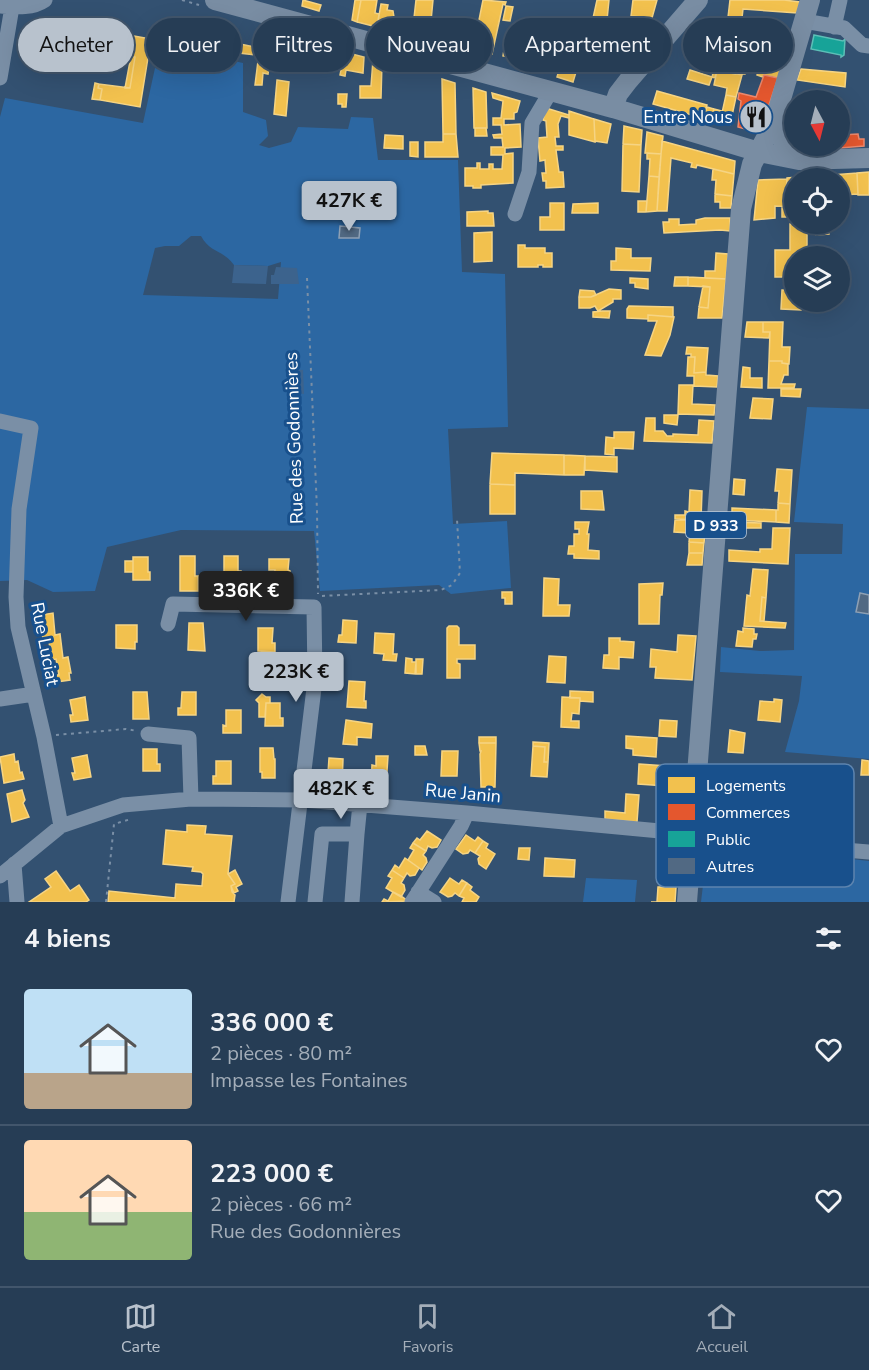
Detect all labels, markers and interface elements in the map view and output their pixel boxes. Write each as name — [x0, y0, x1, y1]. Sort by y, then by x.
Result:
chip: Acheter — [18, 18, 134, 72]
chip: Louer — [146, 18, 241, 72]
chip: Filtres — [253, 18, 354, 72]
chip: Nouveau — [366, 18, 492, 72]
chip: Appartement — [504, 18, 671, 72]
chip: Maison — [683, 18, 793, 72]
north arrow — [784, 90, 850, 156]
map controls — [784, 90, 850, 312]
restaurant icon: Entre Nous — [738, 99, 774, 135]
place label: Entre Nous — [643, 105, 733, 129]
button: locate — [784, 168, 850, 234]
pin: 427K € — [300, 181, 398, 232]
text: 427K € — [316, 187, 382, 214]
button: layers — [784, 246, 850, 312]
street label: Rue des Godonnières — [279, 352, 309, 524]
road number: D 933 — [686, 512, 746, 538]
pin: 336K € — [197, 571, 295, 622]
text: 336K € — [213, 577, 279, 604]
street label: Rue Luciat — [25, 600, 65, 688]
pin: 223K € — [247, 652, 345, 703]
text: 223K € — [263, 658, 329, 685]
legend — [656, 764, 854, 887]
pin: 482K € — [292, 769, 390, 820]
text: 482K € — [308, 775, 374, 802]
text: Logements — [706, 775, 786, 797]
street label: Rue Janin — [424, 778, 502, 808]
text: Commerces — [706, 802, 790, 824]
text: Public — [706, 829, 751, 851]
text: Autres — [706, 856, 754, 878]
text: 4 biens — [24, 921, 111, 956]
icon: filters — [812, 922, 845, 955]
text: 336 000 € — [210, 1005, 333, 1040]
icon: home — [72, 1013, 144, 1085]
icon: heart — [812, 1033, 845, 1066]
text: 2 pièces · 80 m² — [210, 1040, 352, 1067]
text: Impasse les Fontaines — [210, 1067, 408, 1094]
text: 223 000 € — [210, 1156, 333, 1191]
icon: home — [72, 1164, 144, 1236]
icon: heart — [812, 1184, 845, 1217]
text: 2 pièces · 66 m² — [210, 1191, 352, 1218]
text: Rue des Godonnières — [210, 1218, 401, 1245]
tab: Carte — [121, 1300, 160, 1358]
tab: Favoris — [402, 1300, 453, 1358]
tab: Accueil — [696, 1300, 748, 1358]

